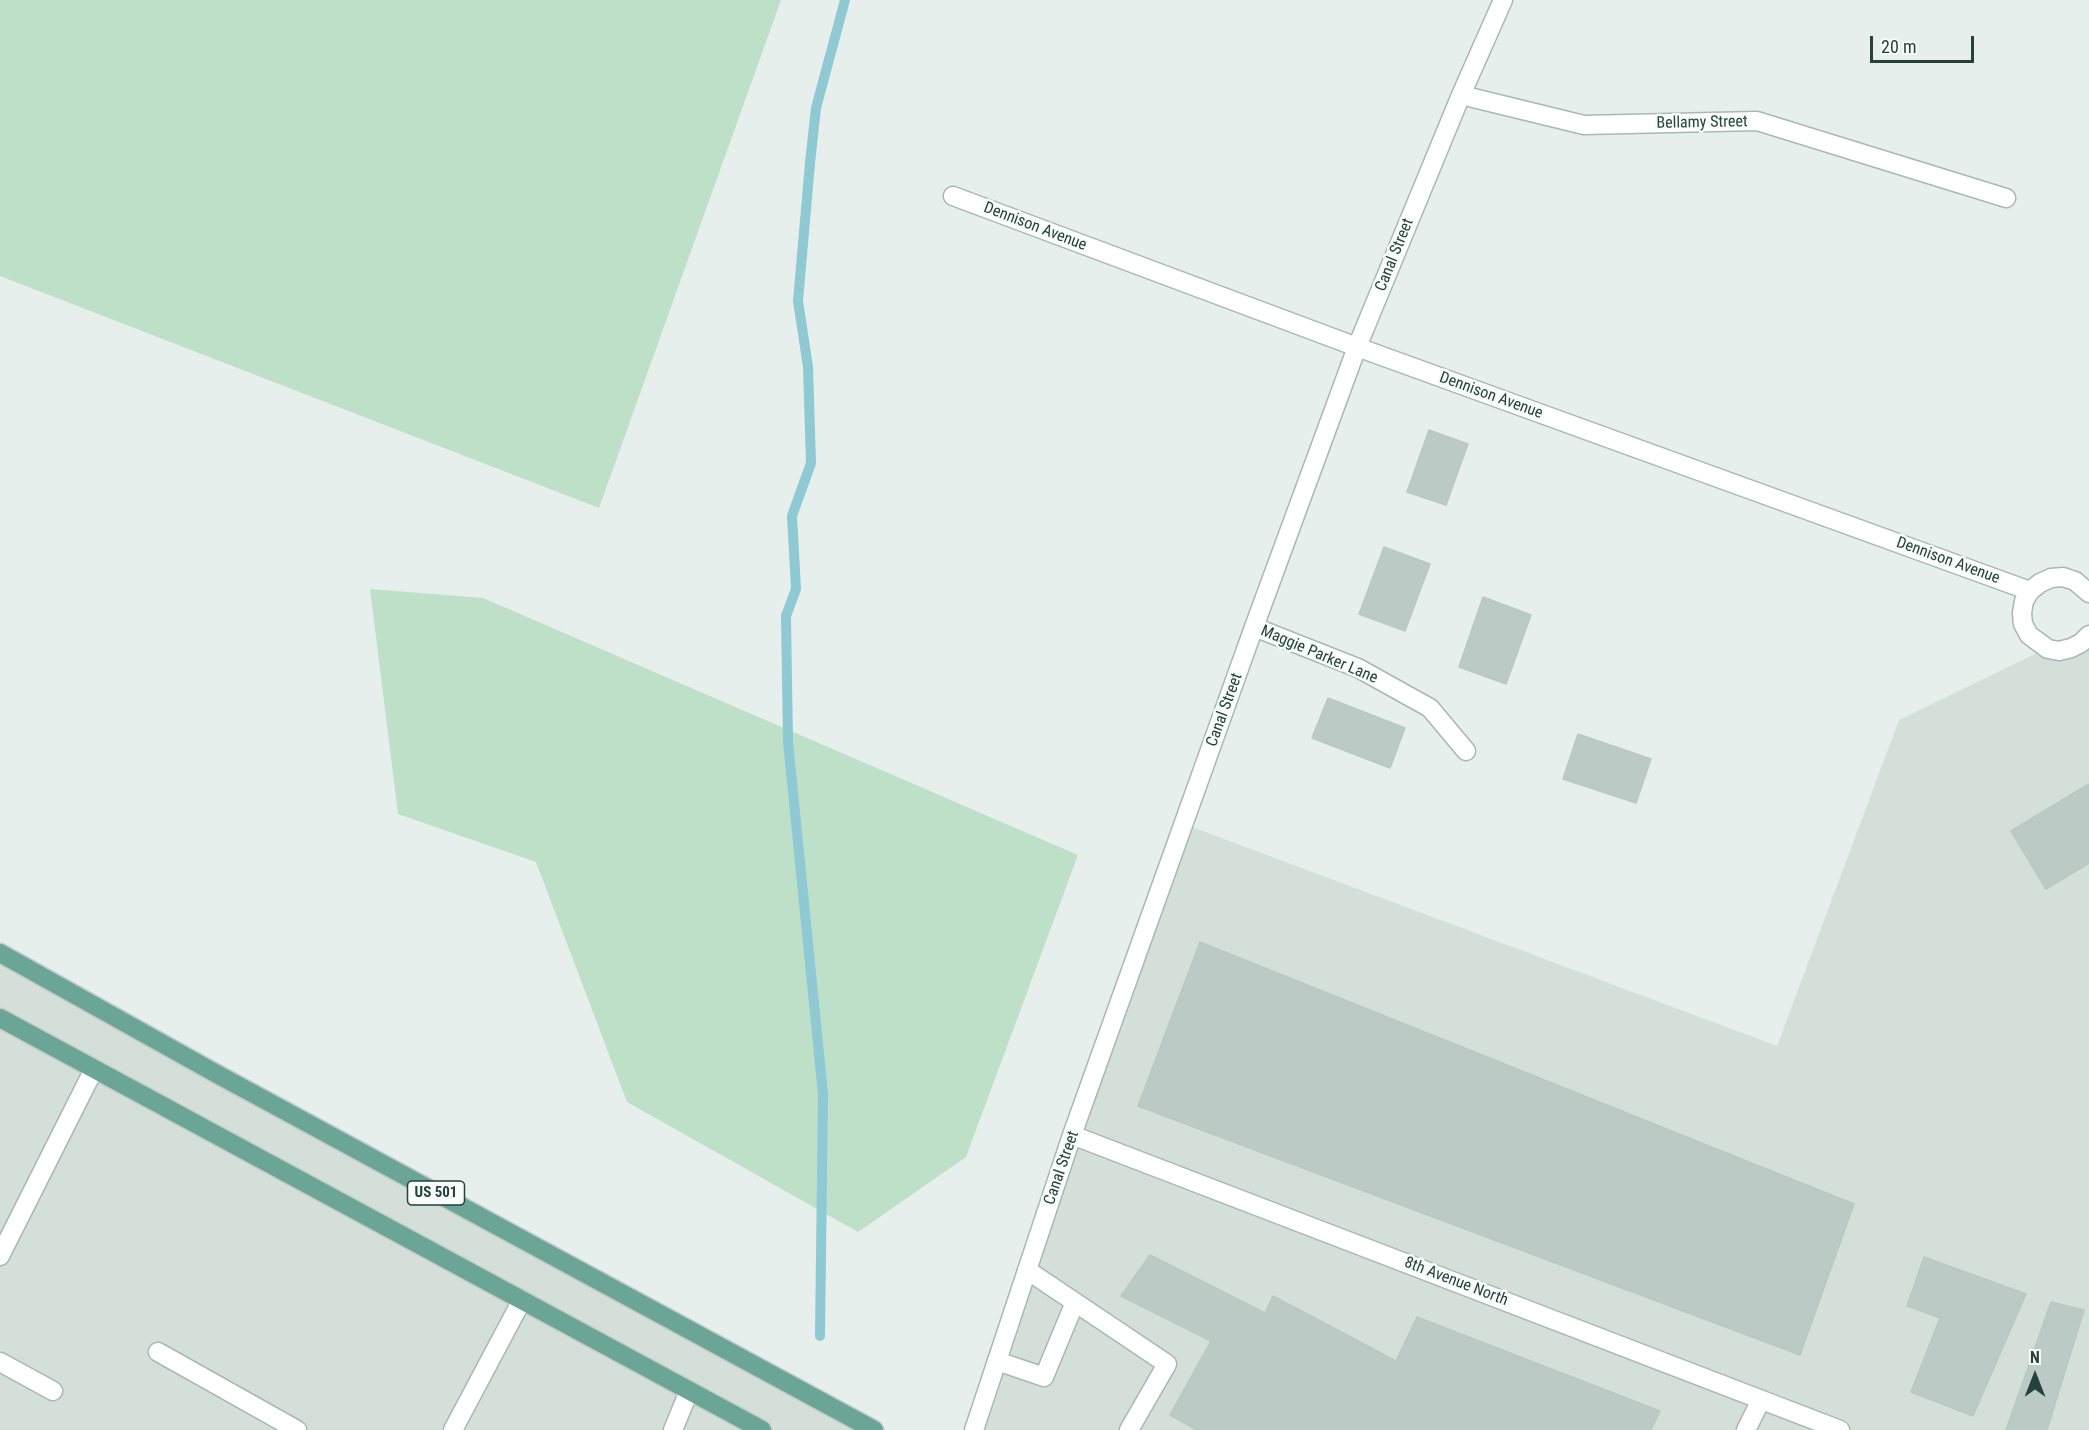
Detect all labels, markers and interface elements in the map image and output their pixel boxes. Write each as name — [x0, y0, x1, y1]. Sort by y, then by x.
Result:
scale bar — [1873, 24, 1976, 62]
text: 20 m — [1881, 36, 1916, 57]
street label: Bellamy Street — [1656, 113, 1748, 133]
street label: Dennison Avenue — [981, 199, 1089, 255]
street label: Canal Street — [1372, 216, 1418, 294]
street label: Dennison Avenue — [1437, 368, 1545, 424]
street label: Dennison Avenue — [1894, 533, 2002, 589]
street label: Maggie Parker Lane — [1258, 622, 1380, 688]
street label: Canal Street — [1203, 671, 1247, 749]
street label: Canal Street — [1040, 1128, 1084, 1208]
road number: US 501 — [408, 1181, 464, 1205]
street label: 8th Avenue North — [1401, 1253, 1511, 1311]
north arrow — [2005, 1346, 2065, 1406]
text: N — [2030, 1348, 2040, 1367]

